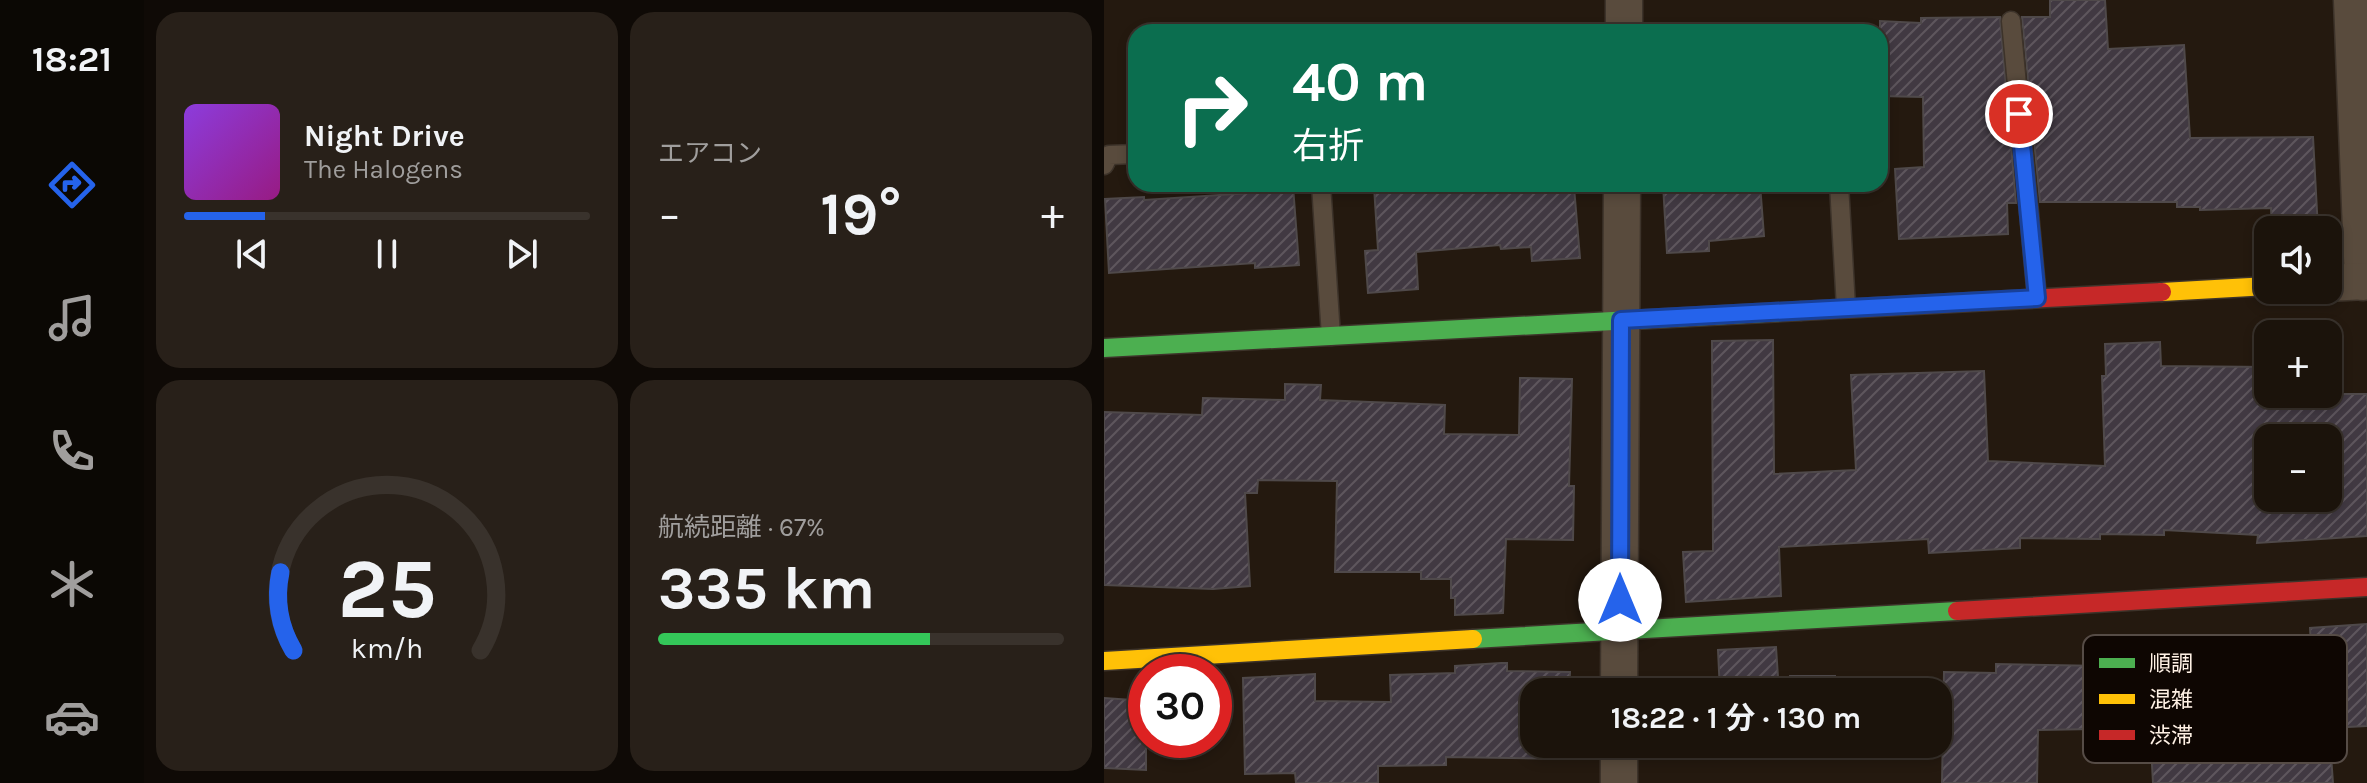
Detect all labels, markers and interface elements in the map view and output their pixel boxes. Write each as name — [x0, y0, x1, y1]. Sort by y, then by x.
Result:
text: 18:21 — [32, 38, 112, 80]
text: 40 m — [1292, 49, 1428, 114]
icon: right — [1160, 56, 1264, 160]
pin — [1985, 80, 2053, 148]
icon: arrive — [1997, 92, 2041, 136]
text: Night Drive — [304, 118, 465, 154]
text: 右折 — [1292, 125, 1364, 167]
text: エアコン — [658, 138, 762, 169]
text: The Halogens — [304, 154, 463, 185]
icon: directions — [44, 157, 100, 213]
text: 19° — [820, 179, 902, 249]
text: − — [658, 189, 681, 240]
text: + — [1041, 189, 1064, 240]
map controls — [2254, 216, 2342, 512]
button: sound — [2254, 216, 2342, 304]
icon: previous — [230, 232, 274, 276]
icon: pause — [365, 232, 409, 276]
icon: next — [500, 232, 544, 276]
icon: music — [44, 290, 100, 346]
button: + — [2254, 320, 2342, 408]
icon: phone — [44, 423, 100, 479]
button: − — [2254, 424, 2342, 512]
text: 航続距離 · 67% — [658, 512, 825, 543]
text: 25 — [338, 541, 436, 638]
text: 335 km — [658, 553, 875, 623]
icon: climate — [44, 556, 100, 612]
position arrow — [1578, 558, 1662, 642]
text: km/h — [351, 632, 423, 665]
legend — [2083, 635, 2347, 763]
text: 順調 — [2149, 651, 2193, 677]
speed limit sign: 30 — [1128, 654, 1232, 758]
text: 混雑 — [2149, 687, 2193, 713]
icon: car — [44, 689, 100, 745]
text: 18:22 · 1 分 · 130 m — [1611, 700, 1861, 736]
text: 渋滞 — [2149, 723, 2193, 749]

